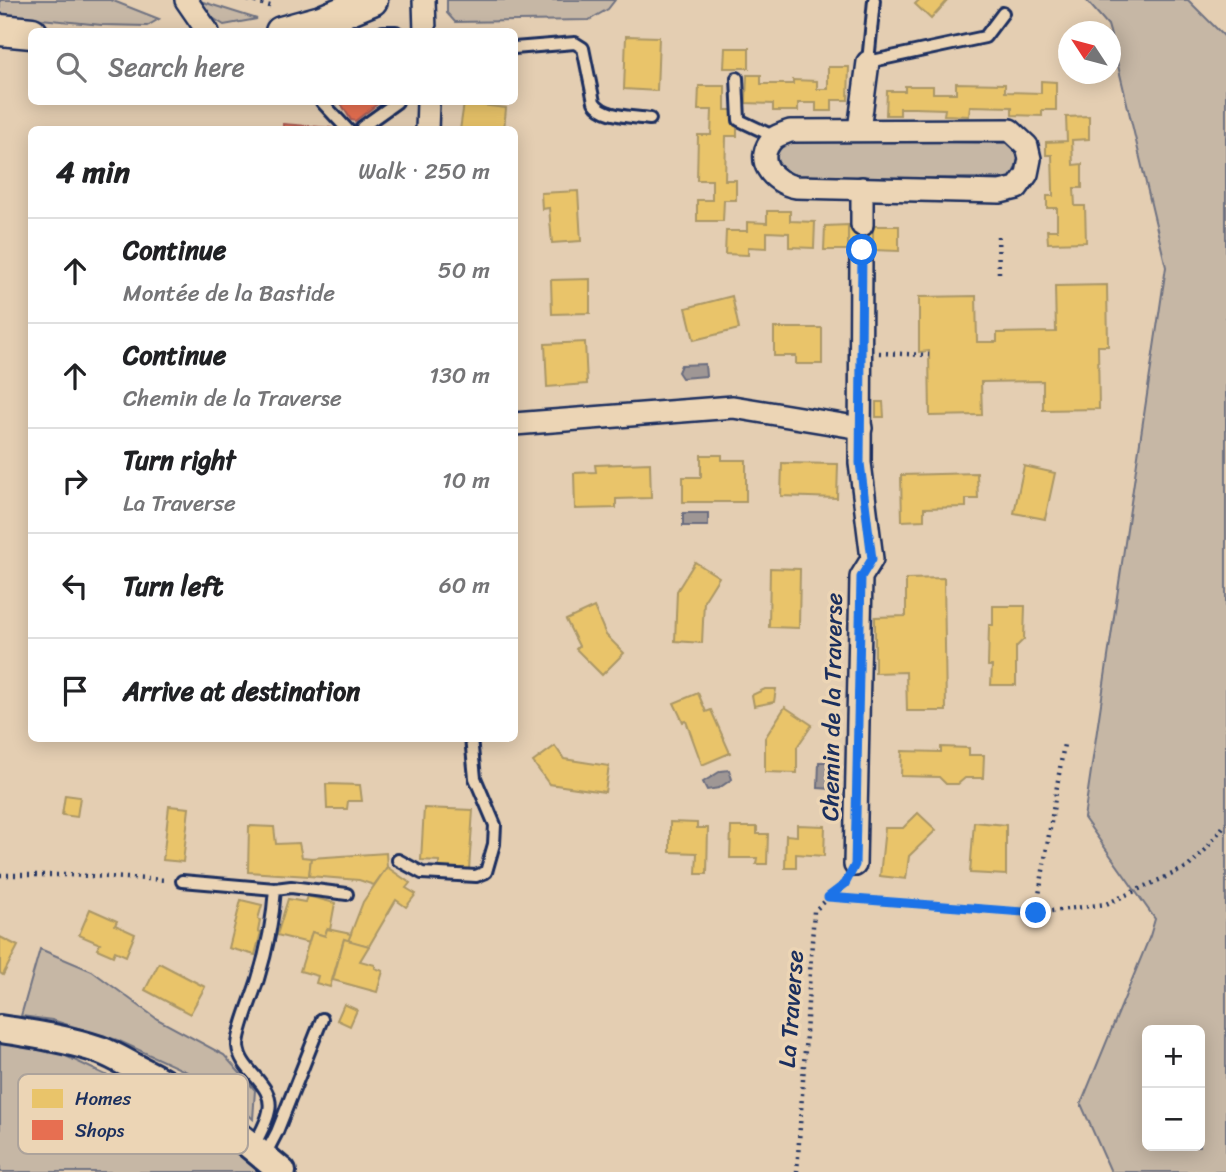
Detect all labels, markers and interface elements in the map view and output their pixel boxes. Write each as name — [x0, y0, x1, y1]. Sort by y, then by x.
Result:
north arrow — [1058, 21, 1121, 84]
search box — [28, 28, 518, 105]
text: Search here — [108, 44, 245, 90]
icon: search — [52, 48, 90, 86]
text: 4 min — [56, 145, 130, 199]
text: Walk · 250 m — [358, 151, 490, 192]
text: Continue — [123, 227, 226, 273]
route start — [846, 234, 877, 265]
text: 50 m — [438, 250, 490, 291]
icon: ahead — [56, 252, 94, 290]
text: Montée de la Bastide — [123, 273, 335, 314]
text: Continue — [123, 332, 226, 378]
text: 130 m — [429, 355, 490, 396]
icon: ahead — [56, 357, 94, 395]
text: Chemin de la Traverse — [123, 378, 342, 419]
text: Turn right — [123, 437, 236, 483]
text: 10 m — [442, 460, 490, 501]
icon: right — [56, 462, 94, 500]
text: La Traverse — [123, 483, 236, 524]
text: Turn left — [123, 563, 223, 609]
text: 60 m — [439, 565, 490, 606]
icon: left — [56, 567, 94, 605]
street label: Chemin de la Traverse — [809, 592, 855, 822]
text: Arrive at destination — [123, 668, 360, 714]
icon: arrive — [56, 672, 94, 710]
route end — [1020, 897, 1051, 928]
street label: La Traverse — [766, 949, 816, 1069]
map controls — [1142, 1025, 1205, 1151]
button: + — [1142, 1025, 1205, 1088]
legend — [18, 1074, 248, 1154]
text: Homes — [75, 1082, 131, 1115]
button: − — [1142, 1088, 1205, 1151]
text: Shops — [75, 1114, 125, 1147]

